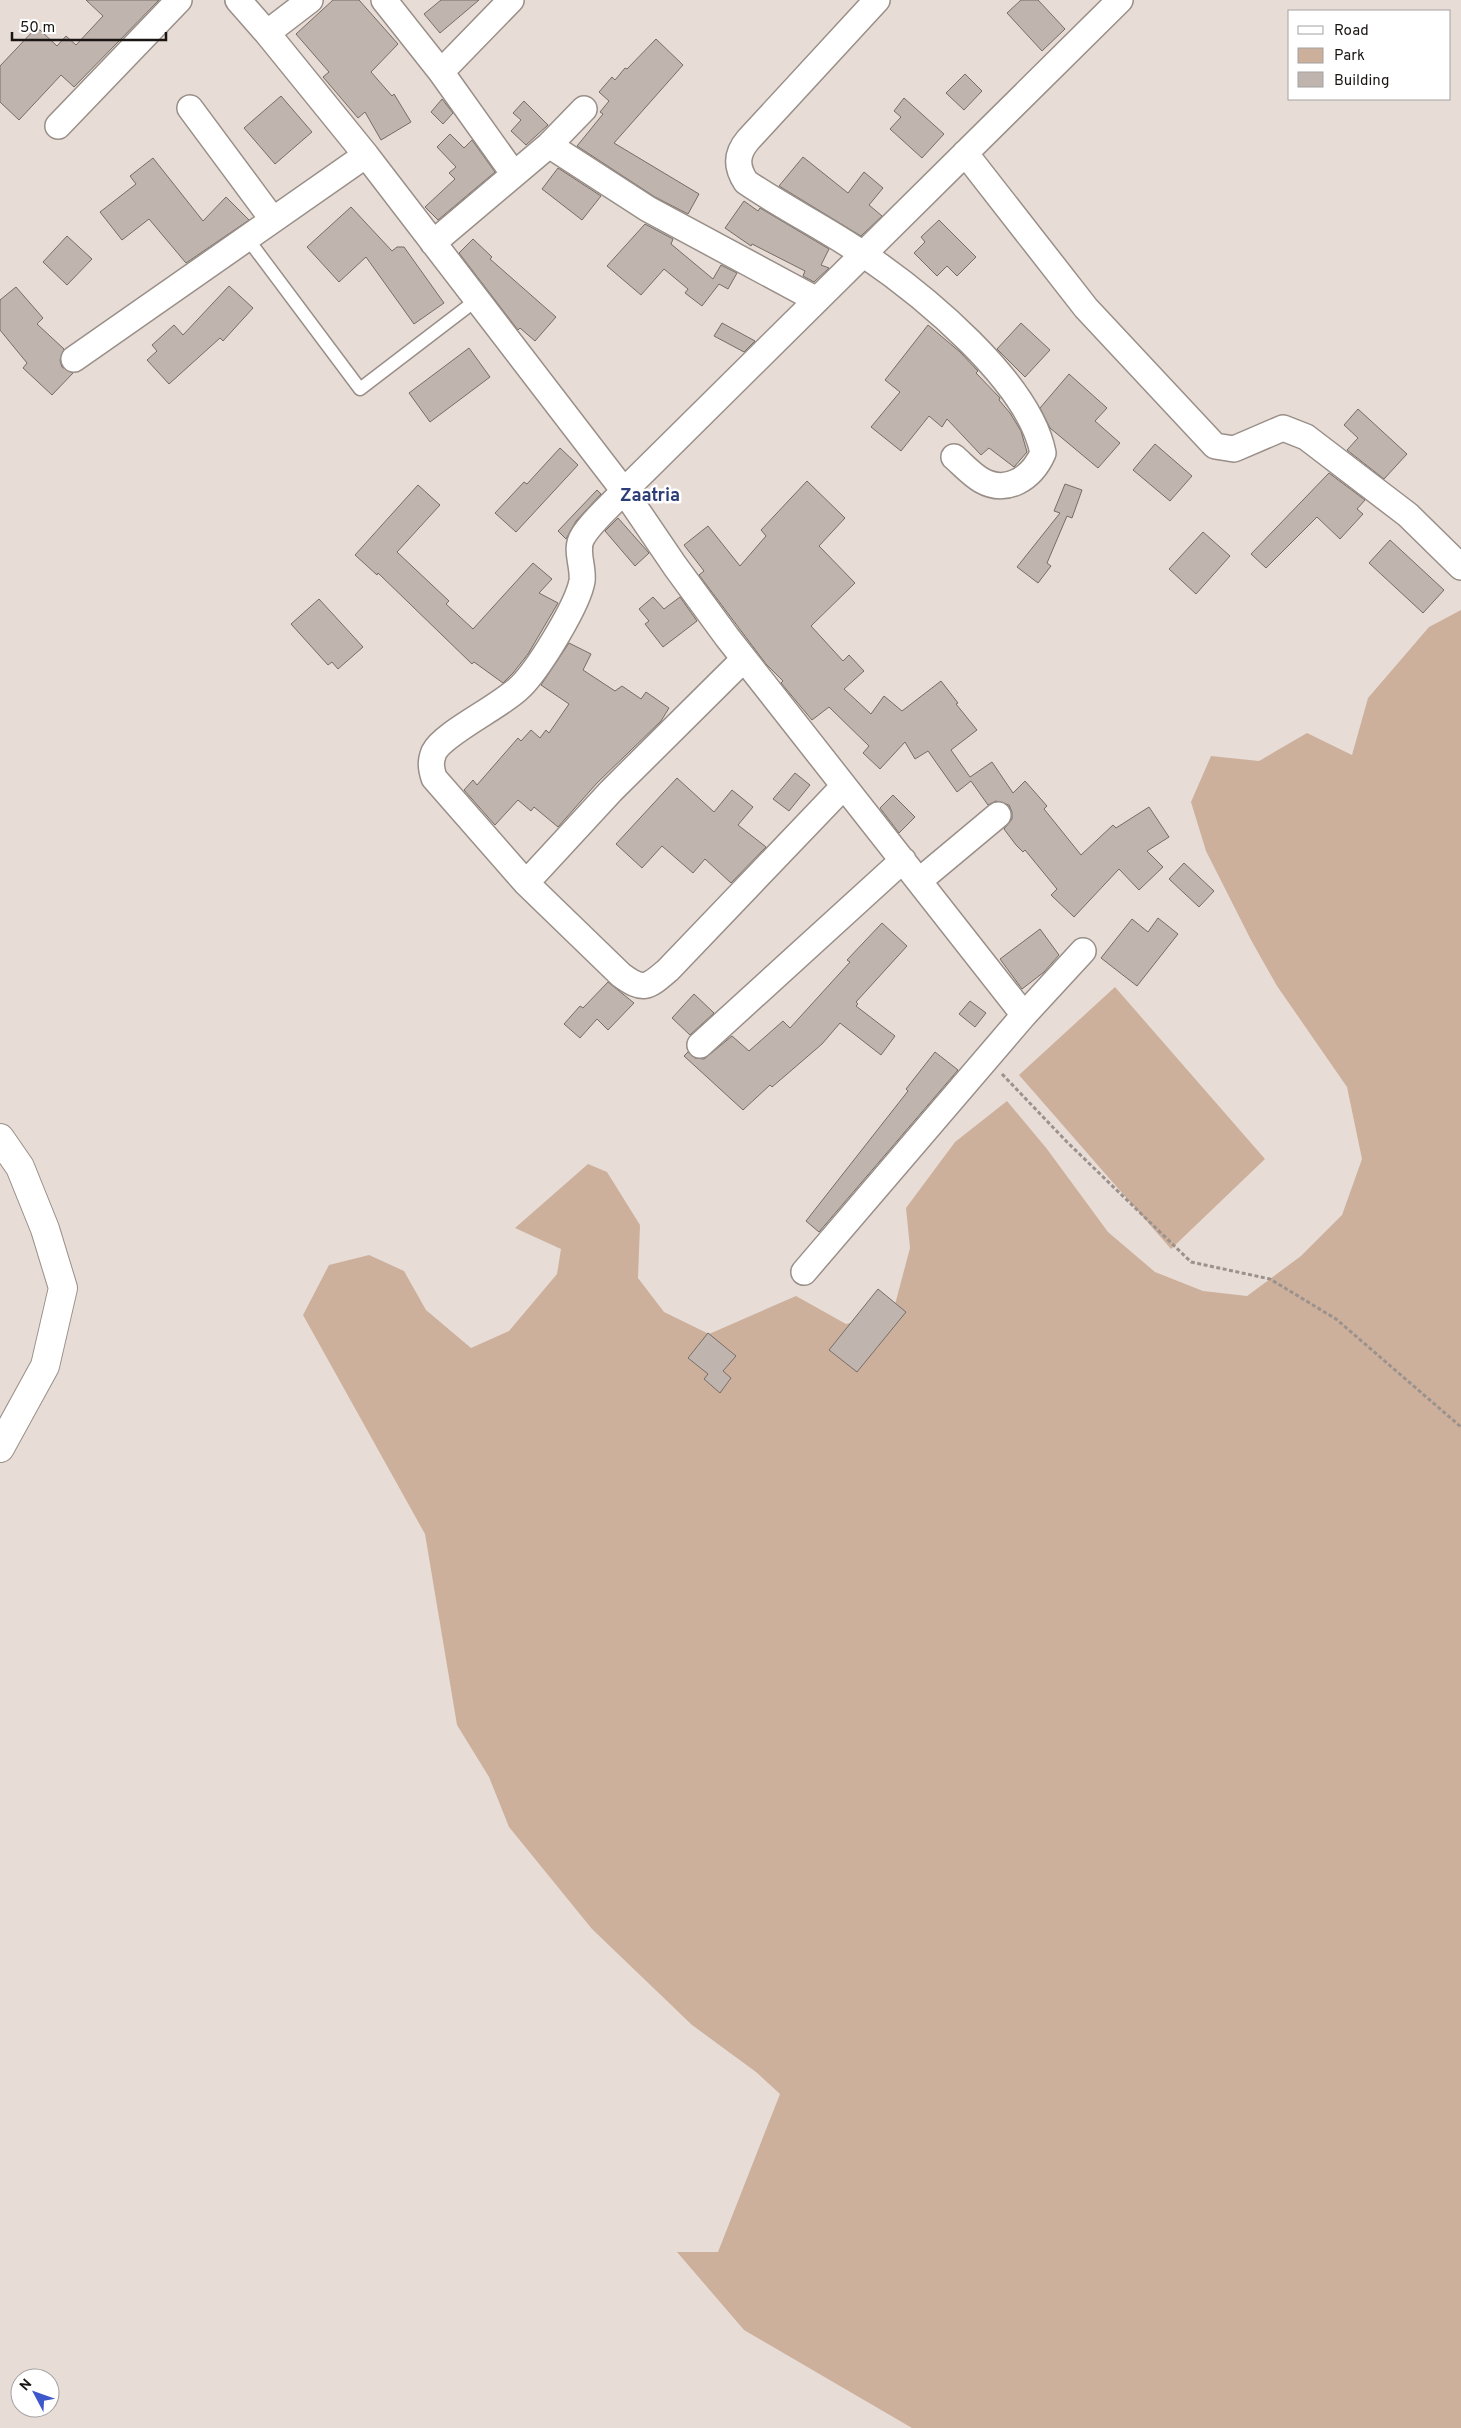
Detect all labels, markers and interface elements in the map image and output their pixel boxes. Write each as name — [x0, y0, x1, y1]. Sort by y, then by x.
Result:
scale bar — [12, 10, 166, 42]
legend — [1288, 10, 1451, 100]
text: 50 m — [20, 19, 55, 38]
text: Road — [1334, 22, 1369, 41]
text: Park — [1334, 47, 1365, 66]
text: Building — [1334, 72, 1389, 91]
district label: Zaatria — [620, 485, 680, 508]
north arrow — [10, 2368, 60, 2418]
text: N — [17, 2376, 36, 2395]

